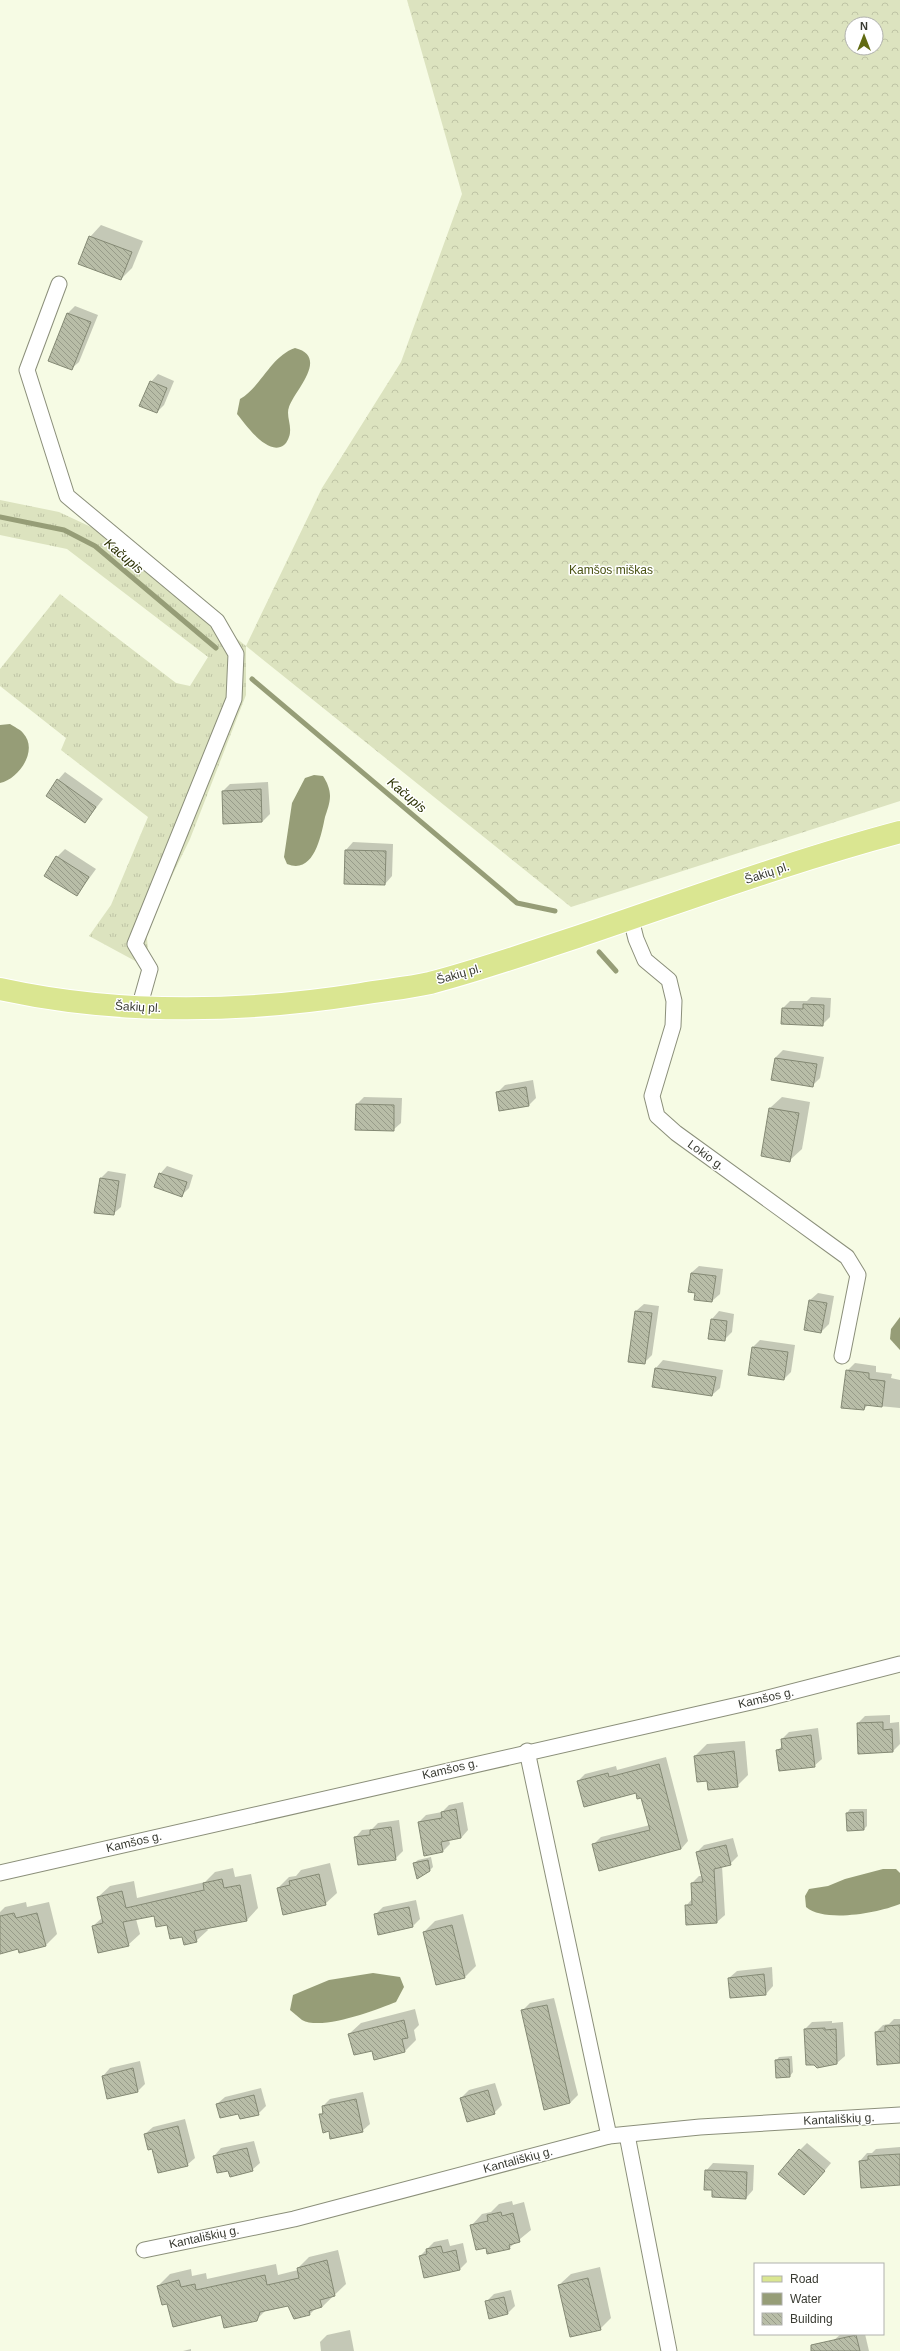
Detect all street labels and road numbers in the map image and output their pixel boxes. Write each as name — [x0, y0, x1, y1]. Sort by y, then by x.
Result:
street label: Šakių pl. — [743, 858, 791, 887]
street label: Šakių pl. — [435, 960, 483, 987]
street label: Šakių pl. — [115, 998, 161, 1015]
street label: Lokio g. — [685, 1137, 727, 1173]
street label: Kamšos g. — [737, 1685, 795, 1711]
street label: Kamšos g. — [421, 1756, 479, 1782]
street label: Kamšos g. — [105, 1829, 163, 1855]
street label: Kantališkių g. — [803, 2110, 875, 2128]
street label: Kantališkių g. — [482, 2144, 554, 2176]
street label: Kantališkių g. — [168, 2223, 240, 2251]

